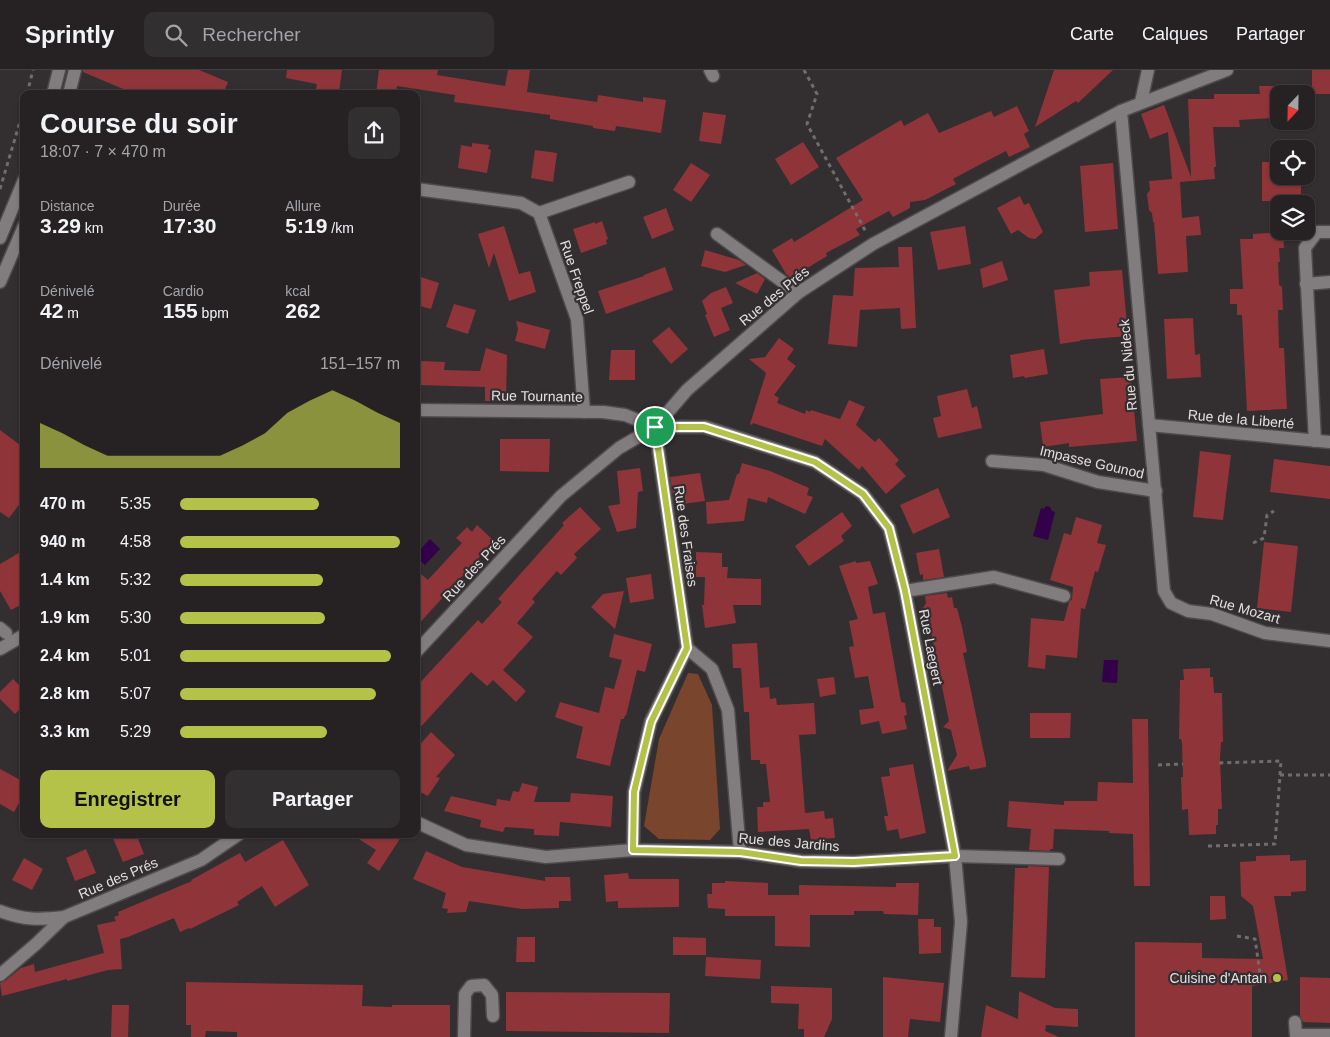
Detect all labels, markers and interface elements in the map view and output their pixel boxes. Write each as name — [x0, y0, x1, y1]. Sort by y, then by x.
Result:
search box — [144, 12, 494, 57]
text: Sprintly — [25, 21, 114, 48]
icon: search — [162, 21, 190, 49]
text: Rechercher — [202, 24, 301, 45]
text: Carte — [1070, 24, 1114, 44]
text: Calques — [1142, 24, 1208, 44]
text: Partager — [1236, 24, 1305, 44]
north arrow — [1270, 85, 1315, 130]
map controls — [1270, 85, 1315, 240]
button: share — [348, 107, 400, 159]
text: Course du soir — [40, 108, 238, 139]
button: locate — [1270, 140, 1315, 185]
text: 18:07 · 7 × 470 m — [40, 143, 166, 160]
button: layers — [1270, 195, 1315, 240]
text: Distance — [40, 198, 94, 214]
text: Durée — [163, 198, 201, 214]
text: Allure — [285, 198, 321, 214]
text: 3.29 — [40, 214, 81, 237]
text: 17:30 — [163, 214, 216, 237]
text: 5:19 — [285, 214, 327, 237]
text: km — [81, 220, 103, 236]
text: /km — [327, 220, 354, 236]
street label: Rue Freppel — [557, 238, 597, 316]
street label: Rue des Prés — [736, 263, 812, 329]
text: Dénivelé — [40, 283, 94, 299]
text: Cardio — [163, 283, 204, 299]
text: kcal — [285, 283, 310, 299]
text: 42 — [40, 299, 63, 322]
text: 155 — [163, 299, 198, 322]
text: 262 — [285, 299, 320, 322]
text: m — [63, 305, 79, 321]
text: bpm — [198, 305, 229, 321]
street label: Rue du Nideck — [1116, 318, 1140, 411]
text: Dénivelé — [40, 355, 102, 372]
text: 151–157 m — [320, 355, 400, 372]
street label: Rue Tournante — [491, 387, 583, 405]
pin — [634, 406, 676, 448]
street label: Rue de la Liberté — [1187, 406, 1295, 432]
icon: arrive — [641, 413, 669, 441]
street label: Impasse Gounod — [1038, 442, 1146, 482]
street label: Rue des Fraises — [671, 484, 701, 588]
text: 470 m — [40, 495, 85, 512]
text: 5:35 — [120, 495, 151, 512]
street label: Rue des Prés — [439, 532, 509, 604]
text: 940 m — [40, 533, 85, 550]
text: 4:58 — [120, 533, 151, 550]
text: 1.4 km — [40, 571, 90, 588]
text: 5:32 — [120, 571, 151, 588]
street label: Rue Mozart — [1208, 591, 1282, 627]
street label: Rue Laegert — [916, 608, 946, 686]
text: 1.9 km — [40, 609, 90, 626]
text: 5:30 — [120, 609, 151, 626]
text: 2.4 km — [40, 647, 90, 664]
text: 5:01 — [120, 647, 151, 664]
text: 2.8 km — [40, 685, 90, 702]
text: 5:07 — [120, 685, 151, 702]
text: 3.3 km — [40, 723, 90, 740]
text: 5:29 — [120, 723, 151, 740]
button: Enregistrer — [40, 770, 215, 828]
button: Partager — [225, 770, 400, 828]
street label: Rue des Jardins — [738, 830, 840, 854]
street label: Rue des Prés — [76, 854, 160, 902]
place label: Cuisine d'Antan — [1169, 970, 1267, 986]
marker: Cuisine d'Antan — [1271, 972, 1283, 984]

